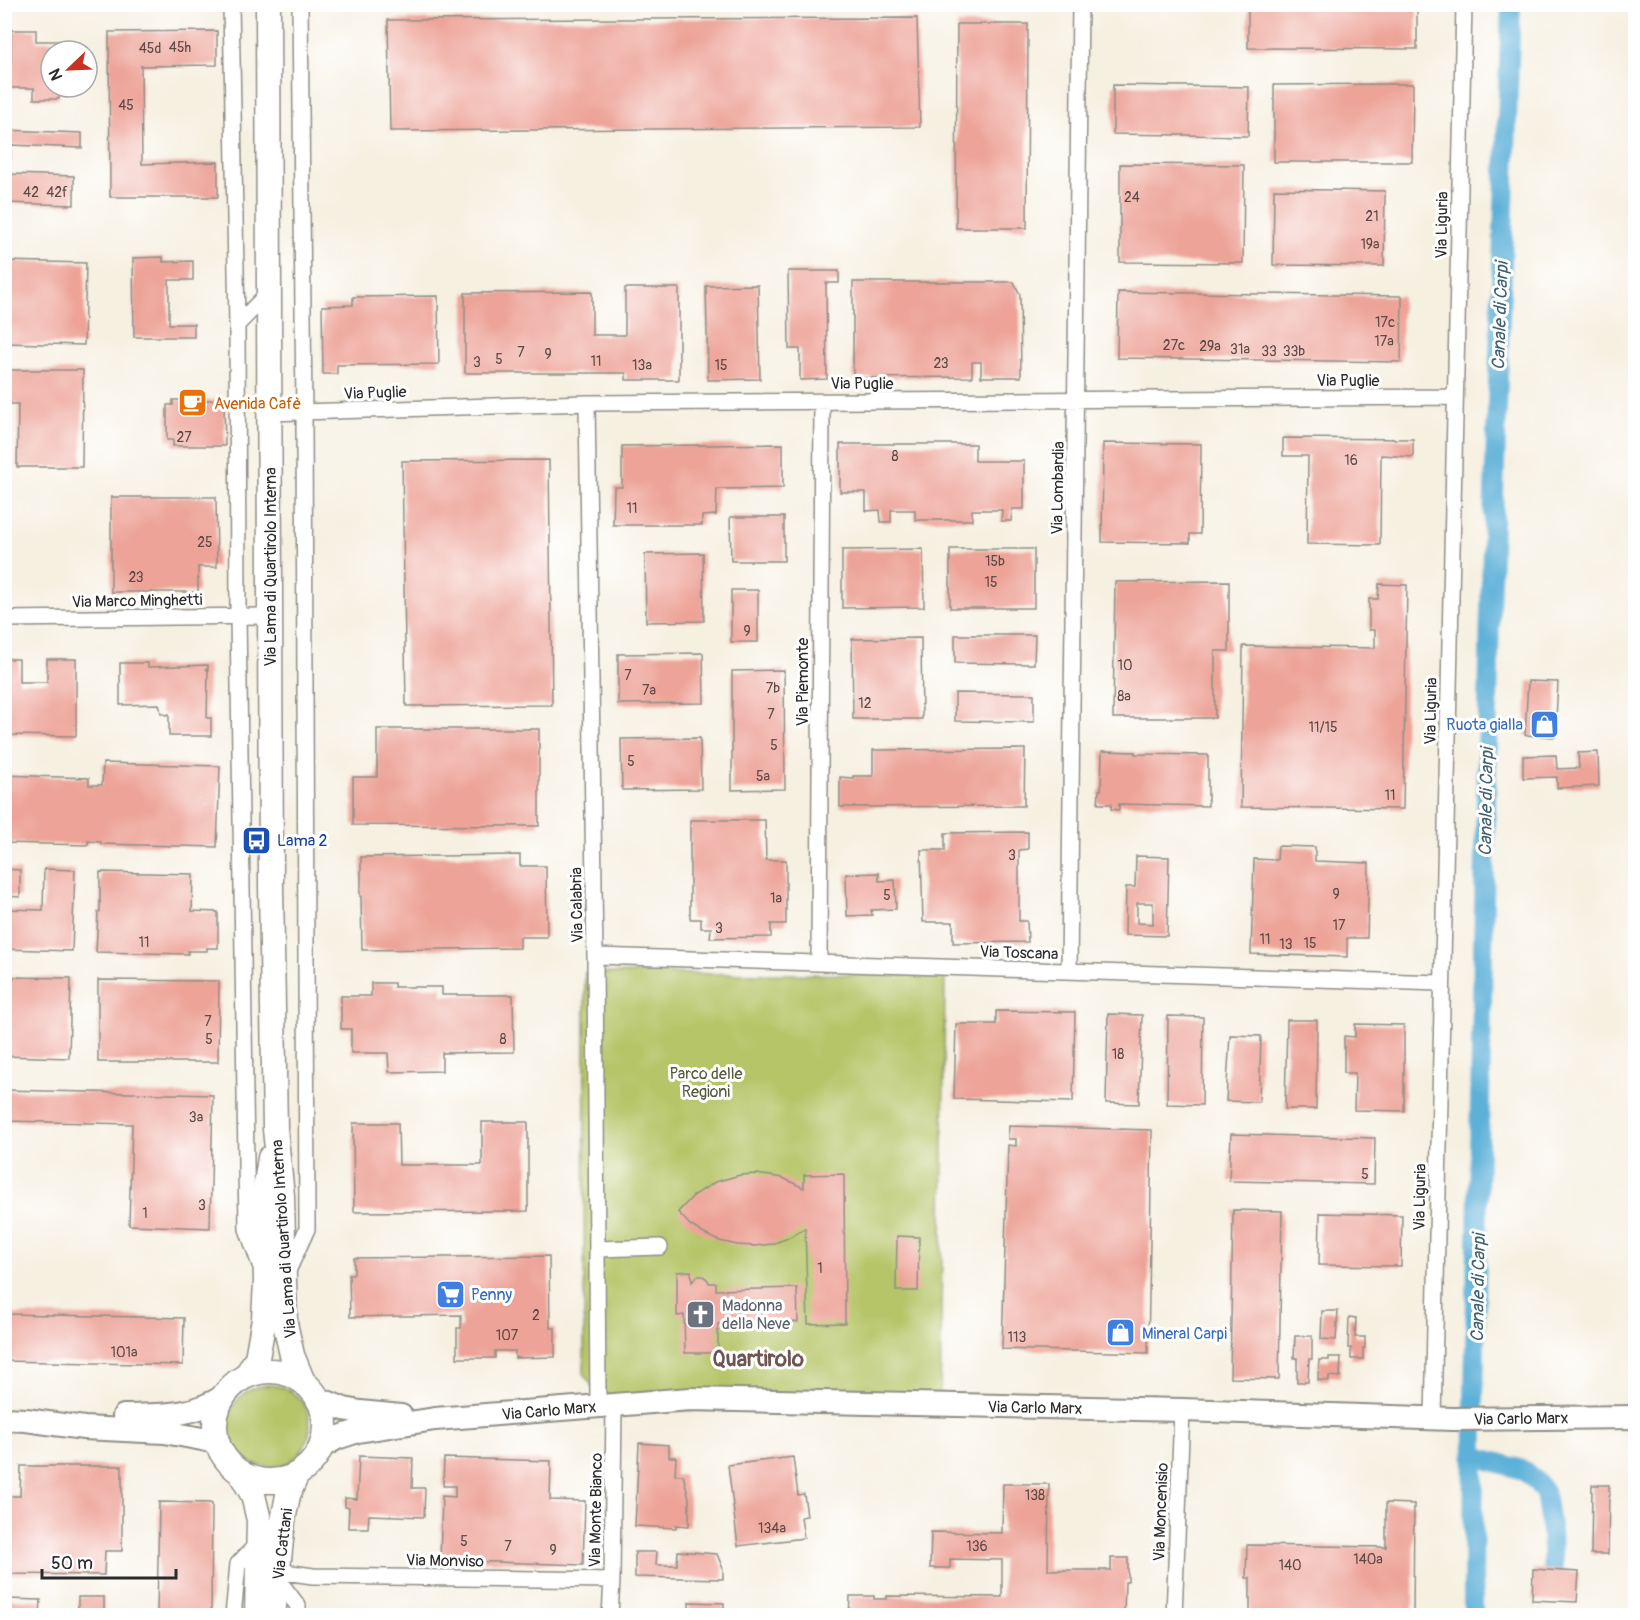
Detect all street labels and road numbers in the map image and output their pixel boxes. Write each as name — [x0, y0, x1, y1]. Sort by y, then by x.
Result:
street label: Via Liguria — [1431, 191, 1453, 259]
street label: Via Puglie — [1317, 371, 1380, 391]
street label: Via Puglie — [831, 374, 894, 394]
street label: Via Puglie — [343, 382, 407, 404]
street label: Via Lombardia — [1047, 441, 1069, 535]
street label: Via Lama di Quartirolo Interna — [261, 467, 281, 667]
street label: Via Marco Minghetti — [71, 590, 203, 612]
street label: Via Piemonte — [793, 638, 813, 726]
street label: Via Liguria — [1420, 677, 1442, 745]
street label: Via Calabria — [566, 867, 588, 943]
street label: Via Toscana — [979, 942, 1059, 964]
street label: Via Lama di Quartirolo Interna — [267, 1139, 301, 1339]
street label: Via Liguria — [1409, 1163, 1431, 1231]
street label: Via Carlo Marx — [501, 1397, 597, 1425]
street label: Via Carlo Marx — [987, 1397, 1083, 1419]
street label: Via Carlo Marx — [1473, 1408, 1569, 1430]
street label: Via Monte Bianco — [585, 1452, 607, 1568]
street label: Via Moncenisio — [1149, 1462, 1173, 1562]
street label: Via Cattani — [269, 1507, 297, 1581]
street label: Via Monviso — [406, 1550, 485, 1572]

